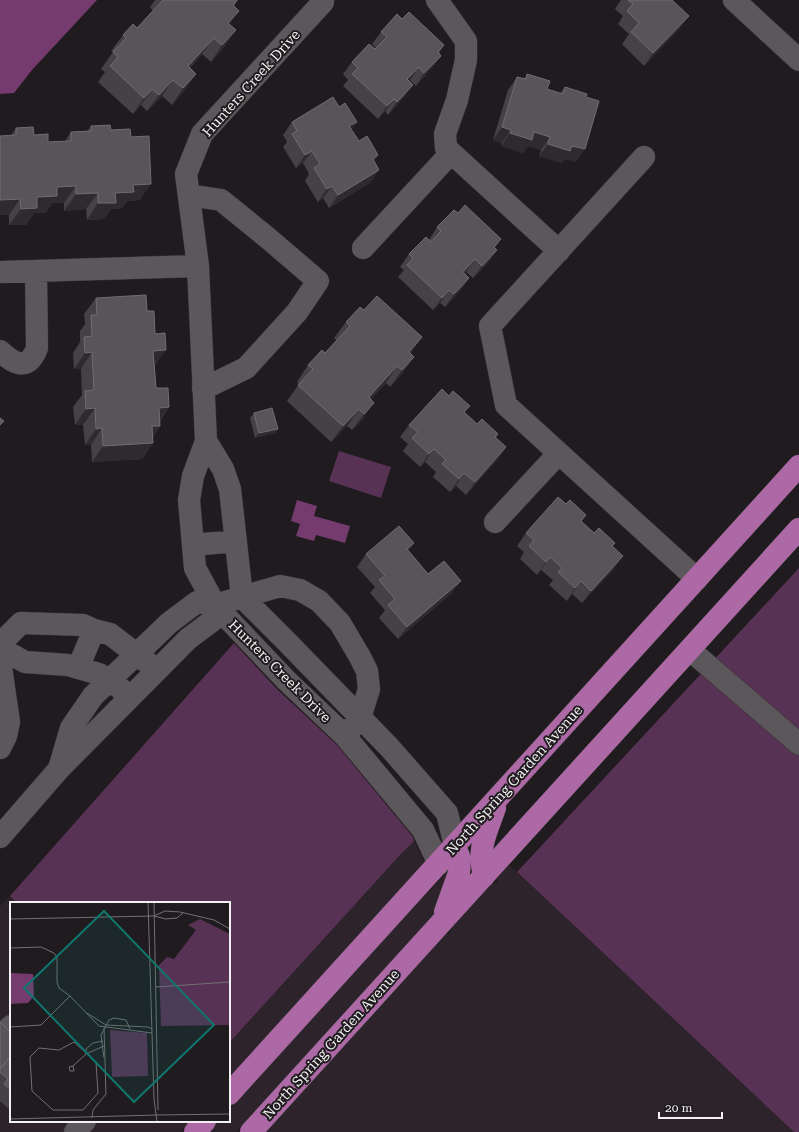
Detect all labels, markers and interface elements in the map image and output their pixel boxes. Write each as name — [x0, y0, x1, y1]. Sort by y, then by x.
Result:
street label: Hunters Creek Drive — [199, 26, 303, 140]
street label: Hunters Creek Drive — [226, 617, 335, 726]
street label: North Spring Garden Avenue — [443, 702, 586, 858]
inset map — [10, 902, 230, 1122]
street label: North Spring Garden Avenue — [260, 966, 403, 1122]
scale bar — [659, 1094, 722, 1120]
text: 20 m — [665, 1101, 692, 1115]

